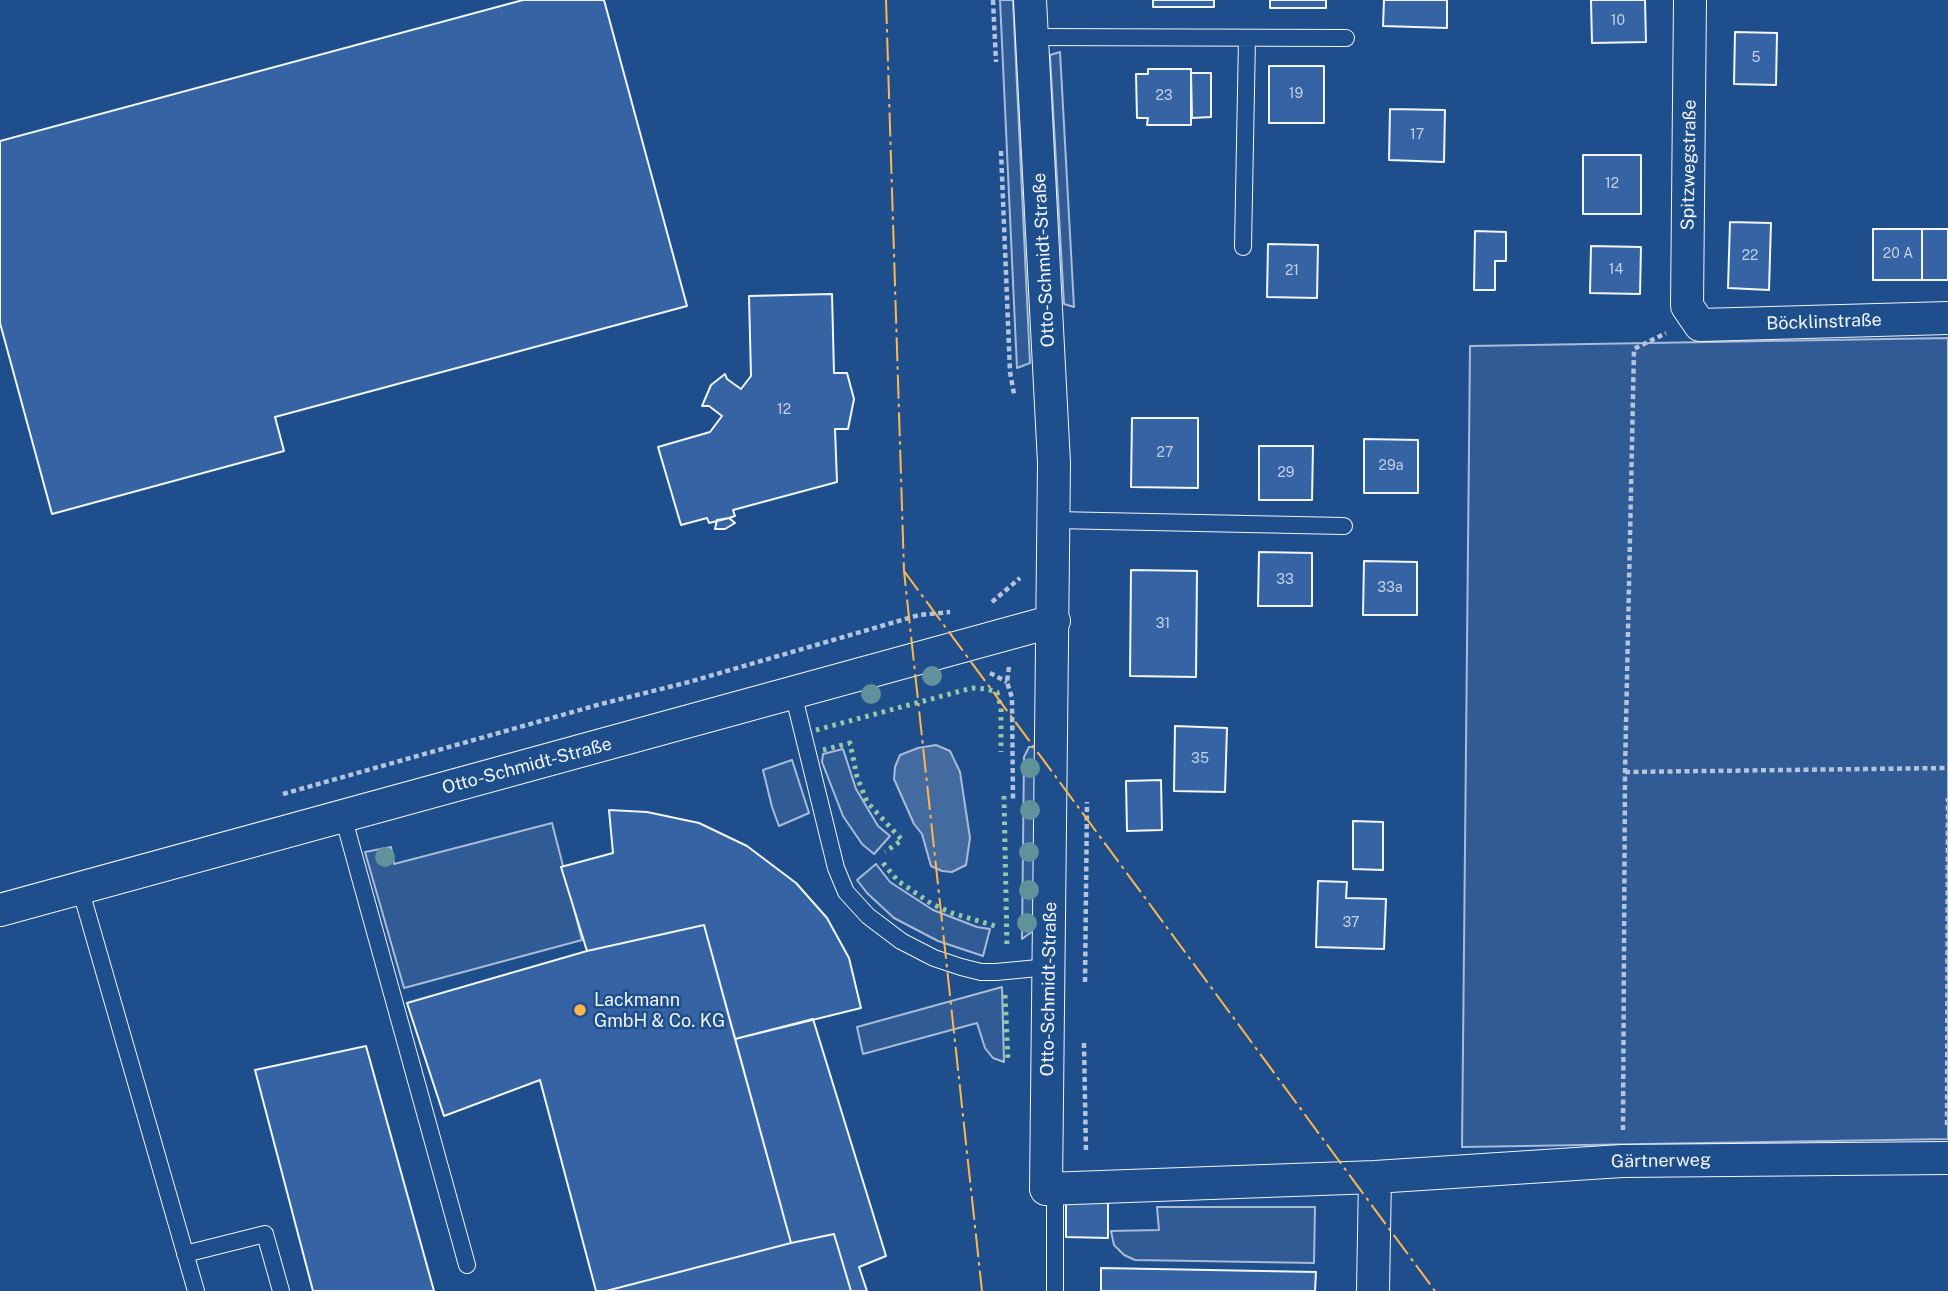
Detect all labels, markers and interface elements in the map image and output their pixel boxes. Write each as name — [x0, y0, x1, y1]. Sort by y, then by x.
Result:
house number: 10 — [1611, 13, 1625, 29]
house number: 5 — [1752, 50, 1760, 66]
house number: 19 — [1289, 86, 1303, 102]
house number: 23 — [1155, 88, 1173, 104]
street label: Spitzwegstraße — [1677, 99, 1701, 231]
house number: 17 — [1410, 127, 1424, 143]
street label: Otto-Schmidt-Straße — [1029, 172, 1059, 348]
house number: 12 — [1605, 176, 1619, 192]
house number: 20 A — [1883, 246, 1913, 262]
house number: 22 — [1742, 248, 1758, 264]
house number: 14 — [1609, 262, 1623, 278]
house number: 21 — [1285, 263, 1299, 279]
street label: Böcklinstraße — [1766, 309, 1882, 335]
house number: 12 — [777, 402, 791, 418]
house number: 27 — [1157, 445, 1173, 461]
house number: 29a — [1379, 458, 1403, 474]
house number: 29 — [1277, 465, 1295, 481]
house number: 33 — [1276, 572, 1294, 588]
house number: 33a — [1377, 580, 1403, 596]
house number: 31 — [1156, 616, 1170, 632]
street label: Otto-Schmidt-Straße — [440, 733, 614, 799]
house number: 35 — [1191, 751, 1209, 767]
street label: Otto-Schmidt-Straße — [1037, 901, 1061, 1077]
house number: 37 — [1343, 915, 1359, 931]
place label: Lackmann GmbH & Co. KG — [594, 989, 725, 1032]
marker: Lackmann GmbH & Co. KG — [572, 1002, 588, 1018]
street label: Gärtnerweg — [1611, 1149, 1711, 1173]

